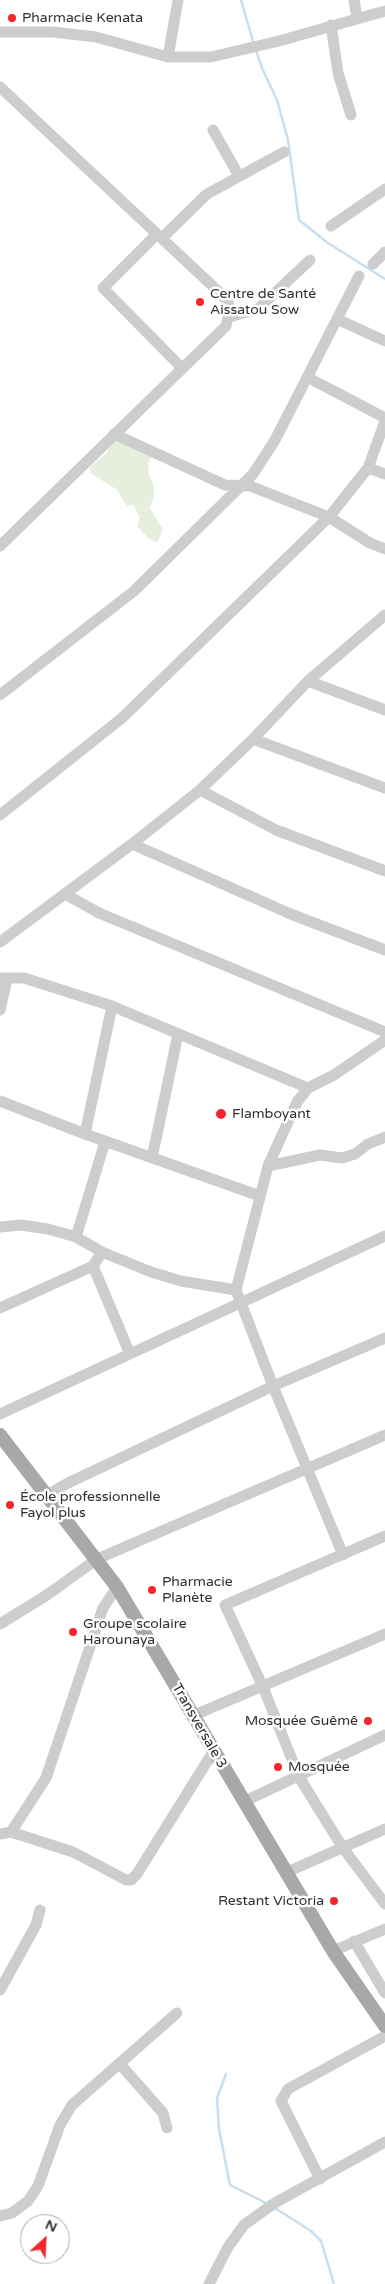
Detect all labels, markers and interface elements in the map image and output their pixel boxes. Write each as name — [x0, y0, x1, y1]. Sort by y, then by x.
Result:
place label: Pharmacie Kenata — [22, 10, 143, 26]
marker: Pharmacie Kenata — [6, 12, 18, 24]
place label: Centre de Santé Aissatou Sow — [210, 286, 316, 318]
marker: Centre de Santé Aissatou Sow — [194, 296, 206, 308]
place label: Flamboyant — [232, 1106, 311, 1122]
marker: Flamboyant — [214, 1107, 228, 1121]
place label: École professionnelle Fayol plus — [20, 1489, 160, 1521]
marker: École professionnelle Fayol plus — [4, 1499, 16, 1511]
place label: Pharmacie Planète — [162, 1574, 233, 1606]
marker: Pharmacie Planète — [146, 1584, 158, 1596]
place label: Groupe scolaire Harounaya — [83, 1616, 187, 1648]
marker: Groupe scolaire Harounaya — [67, 1626, 79, 1638]
street label: Transversale 3 — [168, 1681, 230, 1771]
place label: Mosquée Guêmê — [245, 1713, 358, 1729]
marker: Mosquée Guêmê — [362, 1715, 374, 1727]
place label: Mosquée — [288, 1759, 350, 1775]
marker: Mosquée — [272, 1761, 284, 1773]
place label: Restant Victoria — [218, 1893, 324, 1909]
marker: Restant Victoria — [328, 1895, 340, 1907]
north arrow — [20, 2214, 70, 2264]
text: N — [42, 2216, 60, 2236]

